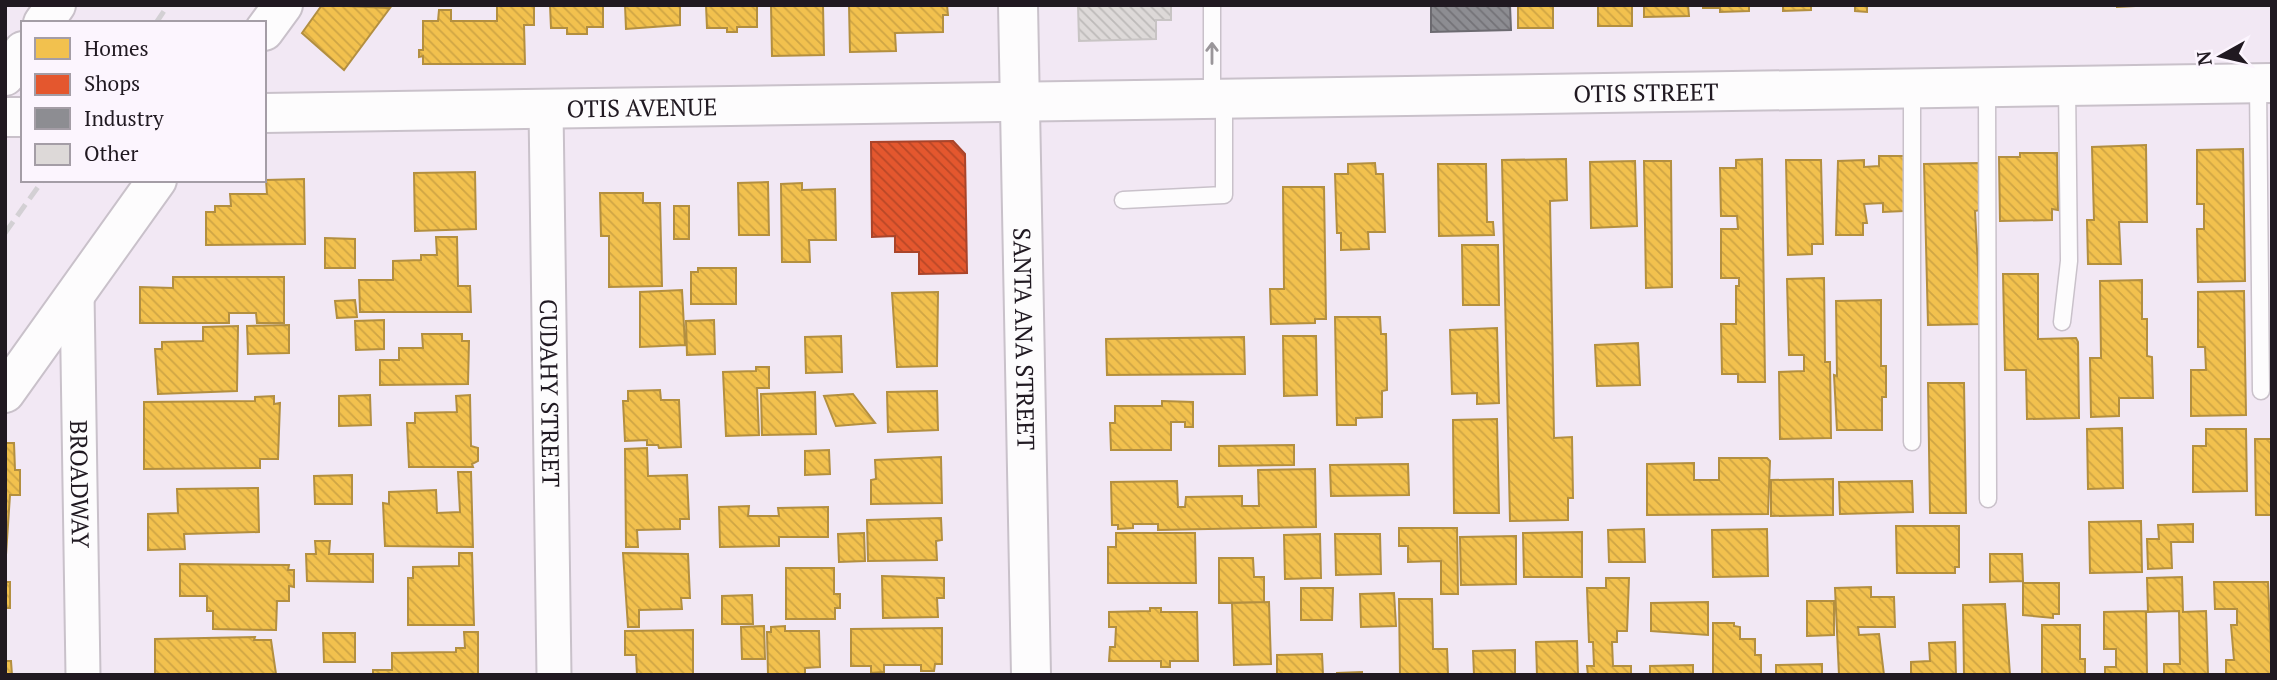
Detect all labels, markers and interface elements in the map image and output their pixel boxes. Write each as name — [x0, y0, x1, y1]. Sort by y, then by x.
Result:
legend — [21, 21, 266, 182]
north arrow — [2186, 21, 2256, 91]
text: Homes — [84, 34, 149, 62]
one-way arrow — [1205, 41, 1219, 64]
text: N — [2190, 49, 2217, 67]
text: Shops — [84, 69, 140, 97]
street label: OTIS STREET — [1573, 75, 1719, 109]
street label: OTIS AVENUE — [566, 90, 718, 124]
text: Industry — [84, 104, 164, 132]
text: Other — [84, 139, 138, 167]
street label: SANTA ANA STREET — [1006, 227, 1043, 451]
street label: CUDAHY STREET — [533, 299, 567, 488]
street label: BROADWAY — [63, 420, 97, 549]

